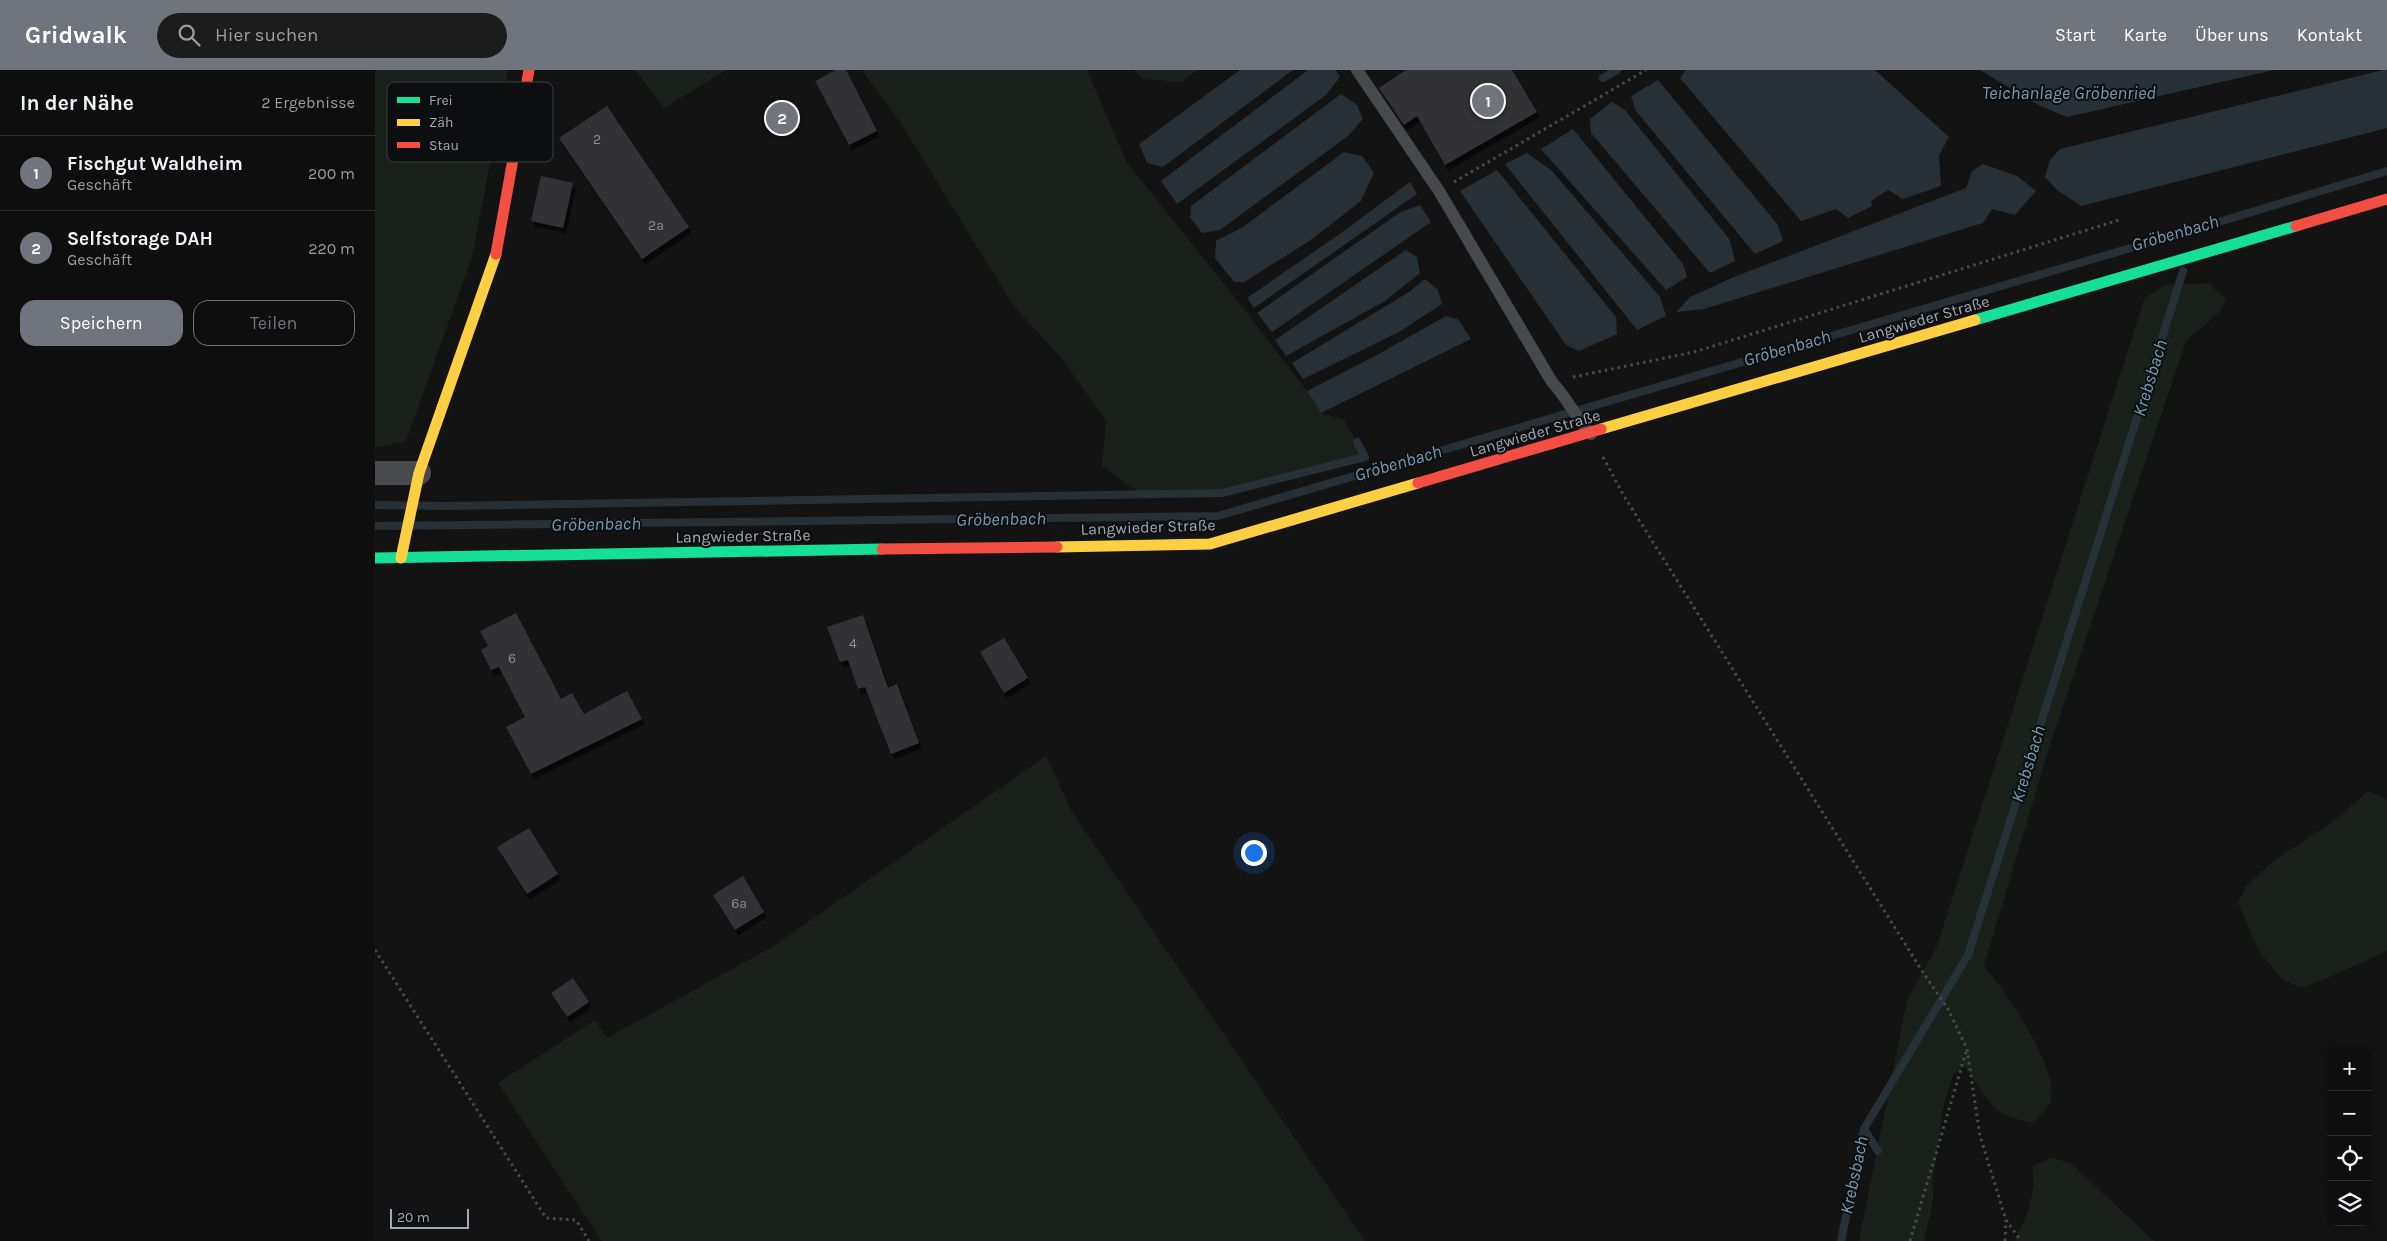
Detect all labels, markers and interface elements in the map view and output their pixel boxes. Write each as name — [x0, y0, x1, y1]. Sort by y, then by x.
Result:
search box — [157, 13, 507, 58]
text: Gridwalk — [25, 21, 127, 49]
icon: search — [175, 21, 203, 49]
text: Hier suchen — [215, 24, 319, 46]
text: Start — [2055, 24, 2096, 46]
text: Karte — [2124, 24, 2167, 46]
text: Über uns — [2195, 24, 2269, 46]
text: Kontakt — [2297, 24, 2362, 46]
legend — [387, 82, 553, 162]
pin: 1 — [1472, 82, 1504, 120]
water label: Teichanlage Gröbenried — [1982, 82, 2156, 104]
text: In der Nähe — [20, 91, 134, 115]
text: Frei — [429, 92, 453, 109]
text: 2 Ergebnisse — [261, 93, 355, 112]
pin: 2 — [766, 99, 798, 137]
text: Zäh — [429, 114, 453, 131]
house number: 2 — [593, 131, 601, 148]
text: Stau — [429, 137, 459, 154]
text: Fischgut Waldheim — [67, 153, 243, 175]
text: 1 — [33, 164, 39, 183]
text: 200 m — [308, 164, 355, 183]
text: Geschäft — [67, 175, 132, 194]
water label: Gröbenbach — [2129, 210, 2221, 256]
house number: 2a — [648, 217, 664, 234]
text: Selfstorage DAH — [67, 228, 213, 250]
text: 2 — [31, 239, 41, 258]
text: 220 m — [308, 239, 355, 258]
text: Geschäft — [67, 250, 132, 269]
street label: Langwieder Straße — [1856, 291, 1992, 347]
button: Speichern — [20, 300, 183, 346]
button: Teilen — [193, 300, 355, 346]
water label: Gröbenbach — [1741, 325, 1833, 371]
water label: Krebsbach — [2128, 337, 2172, 419]
street label: Langwieder Straße — [1467, 405, 1603, 461]
water label: Gröbenbach — [1352, 440, 1444, 486]
water label: Gröbenbach — [956, 507, 1046, 531]
water label: Gröbenbach — [551, 512, 641, 536]
street label: Langwieder Straße — [1080, 515, 1216, 539]
street label: Langwieder Straße — [675, 525, 811, 547]
house number: 4 — [849, 635, 857, 652]
house number: 6 — [508, 650, 516, 667]
water label: Krebsbach — [2006, 723, 2050, 805]
your location — [1241, 840, 1267, 866]
house number: 6a — [731, 895, 747, 912]
map controls — [2327, 1046, 2372, 1226]
button: + — [2327, 1046, 2372, 1091]
button: − — [2327, 1091, 2372, 1136]
water label: Krebsbach — [1835, 1134, 1873, 1216]
button: locate — [2327, 1136, 2372, 1181]
button: layers — [2327, 1181, 2372, 1226]
scale bar — [390, 1206, 469, 1229]
text: 20 m — [397, 1209, 430, 1226]

